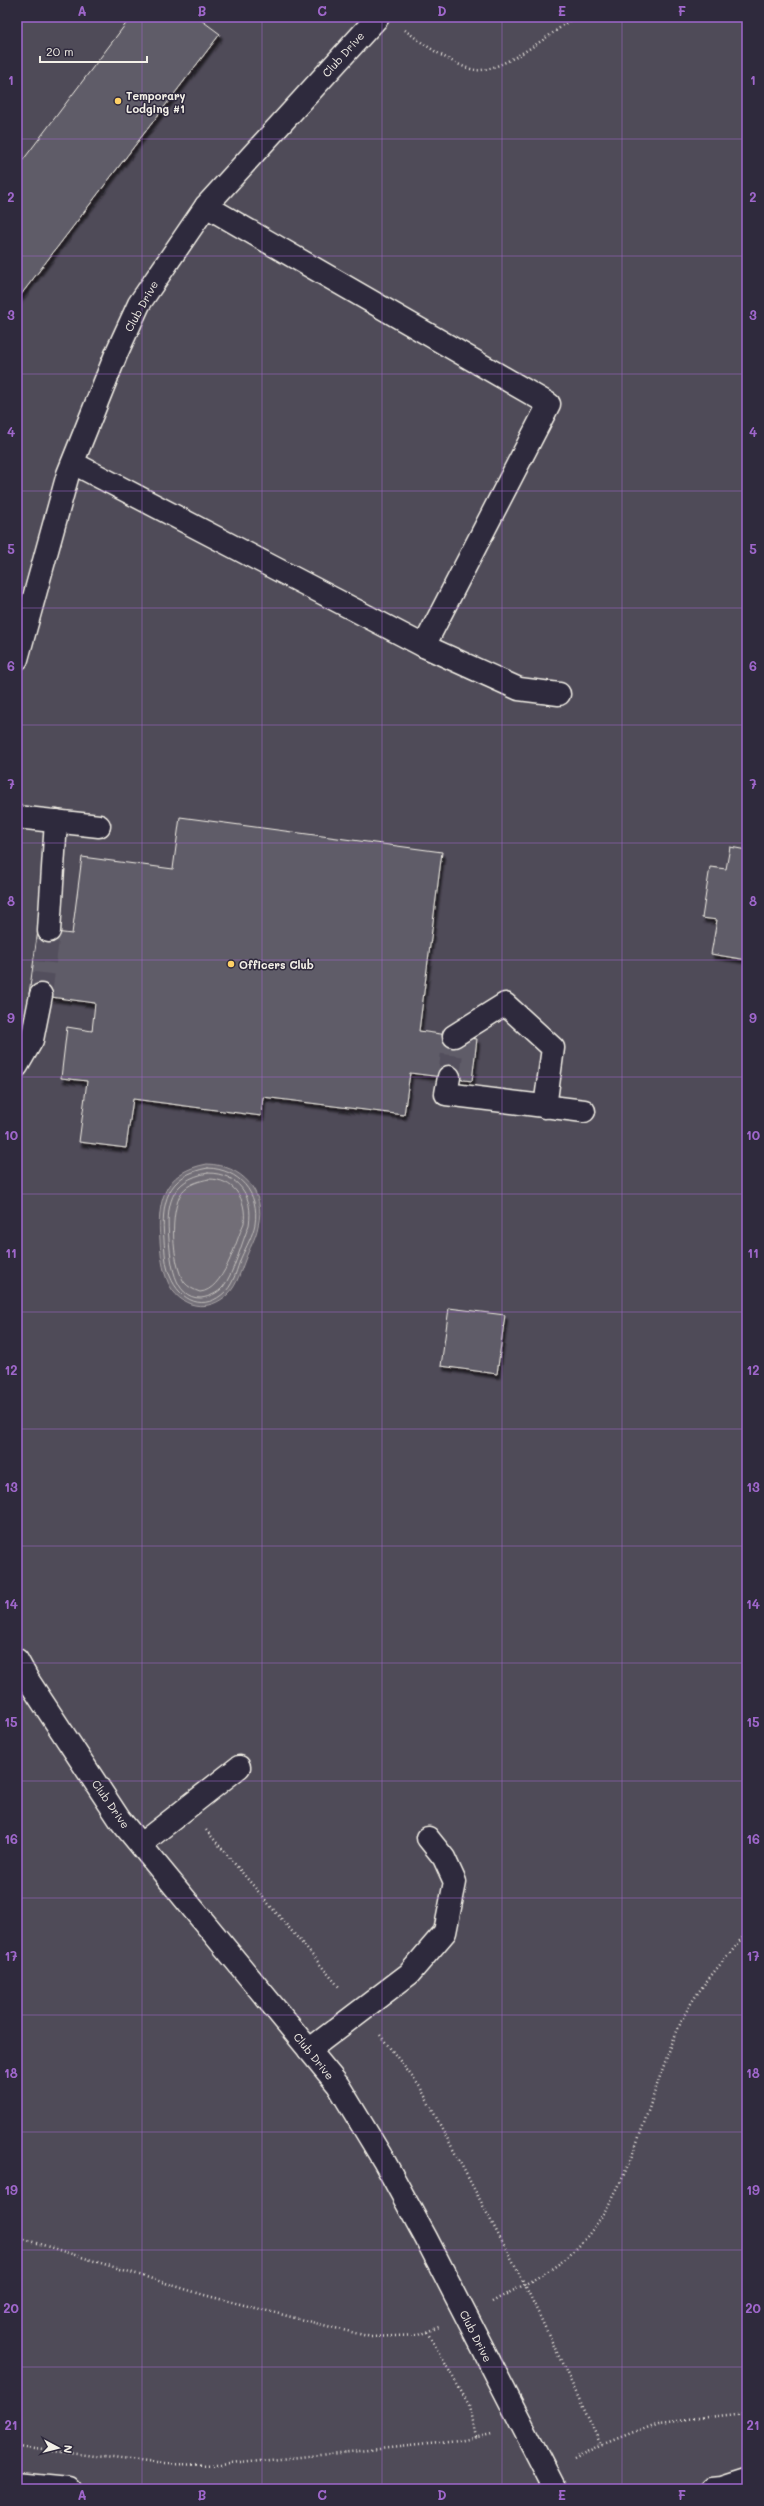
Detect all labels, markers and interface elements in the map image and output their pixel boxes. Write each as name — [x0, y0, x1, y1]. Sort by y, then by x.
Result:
text: A — [77, 2, 87, 19]
text: B — [198, 2, 207, 19]
text: C — [317, 2, 327, 19]
text: D — [437, 2, 447, 19]
text: E — [558, 2, 566, 19]
text: F — [678, 2, 686, 19]
street label: Club Drive — [319, 28, 368, 80]
scale bar — [40, 38, 147, 64]
text: 20 m — [46, 43, 74, 59]
text: 1 — [8, 71, 14, 88]
text: 1 — [750, 71, 756, 88]
place label: Temporary Lodging #1 — [126, 88, 186, 116]
marker: Temporary Lodging #1 — [113, 96, 123, 106]
text: 2 — [7, 188, 15, 205]
text: 2 — [749, 188, 757, 205]
street label: Club Drive — [121, 278, 161, 334]
text: 3 — [7, 306, 15, 323]
text: 3 — [749, 306, 757, 323]
text: 4 — [7, 423, 15, 440]
text: 4 — [749, 423, 757, 440]
text: 5 — [7, 540, 15, 557]
text: 5 — [749, 540, 757, 557]
text: 6 — [7, 657, 15, 674]
text: 6 — [749, 657, 757, 674]
text: 7 — [7, 775, 15, 792]
text: 7 — [749, 775, 757, 792]
text: 8 — [7, 892, 15, 909]
text: 8 — [749, 892, 757, 909]
place label: Officers Club — [239, 957, 314, 972]
marker: Officers Club — [226, 959, 236, 969]
text: 9 — [7, 1009, 15, 1026]
text: 9 — [749, 1009, 757, 1026]
text: 10 — [4, 1126, 18, 1143]
text: 10 — [746, 1126, 760, 1143]
text: 11 — [5, 1244, 17, 1261]
text: 11 — [747, 1244, 759, 1261]
text: 12 — [4, 1361, 18, 1378]
text: 12 — [746, 1361, 760, 1378]
text: 13 — [4, 1478, 18, 1495]
text: 13 — [746, 1478, 760, 1495]
text: 14 — [4, 1595, 18, 1612]
text: 14 — [746, 1595, 760, 1612]
text: 15 — [4, 1713, 18, 1730]
text: 15 — [746, 1713, 760, 1730]
street label: Club Drive — [89, 1777, 133, 1831]
text: 16 — [4, 1830, 18, 1847]
text: 16 — [746, 1830, 760, 1847]
text: 17 — [4, 1947, 18, 1964]
text: 17 — [746, 1947, 760, 1964]
street label: Club Drive — [290, 2029, 338, 2083]
text: 18 — [4, 2064, 18, 2081]
text: 18 — [746, 2064, 760, 2081]
text: 19 — [4, 2181, 18, 2198]
text: 19 — [746, 2181, 760, 2198]
text: 20 — [3, 2299, 19, 2316]
text: 20 — [745, 2299, 761, 2316]
street label: Club Drive — [457, 2308, 496, 2365]
text: 21 — [4, 2416, 18, 2433]
text: 21 — [746, 2416, 760, 2433]
north arrow — [38, 2428, 78, 2468]
text: N — [60, 2444, 76, 2454]
text: A — [77, 2486, 87, 2503]
text: B — [198, 2486, 207, 2503]
text: C — [317, 2486, 327, 2503]
text: D — [437, 2486, 447, 2503]
text: E — [558, 2486, 566, 2503]
text: F — [678, 2486, 686, 2503]

